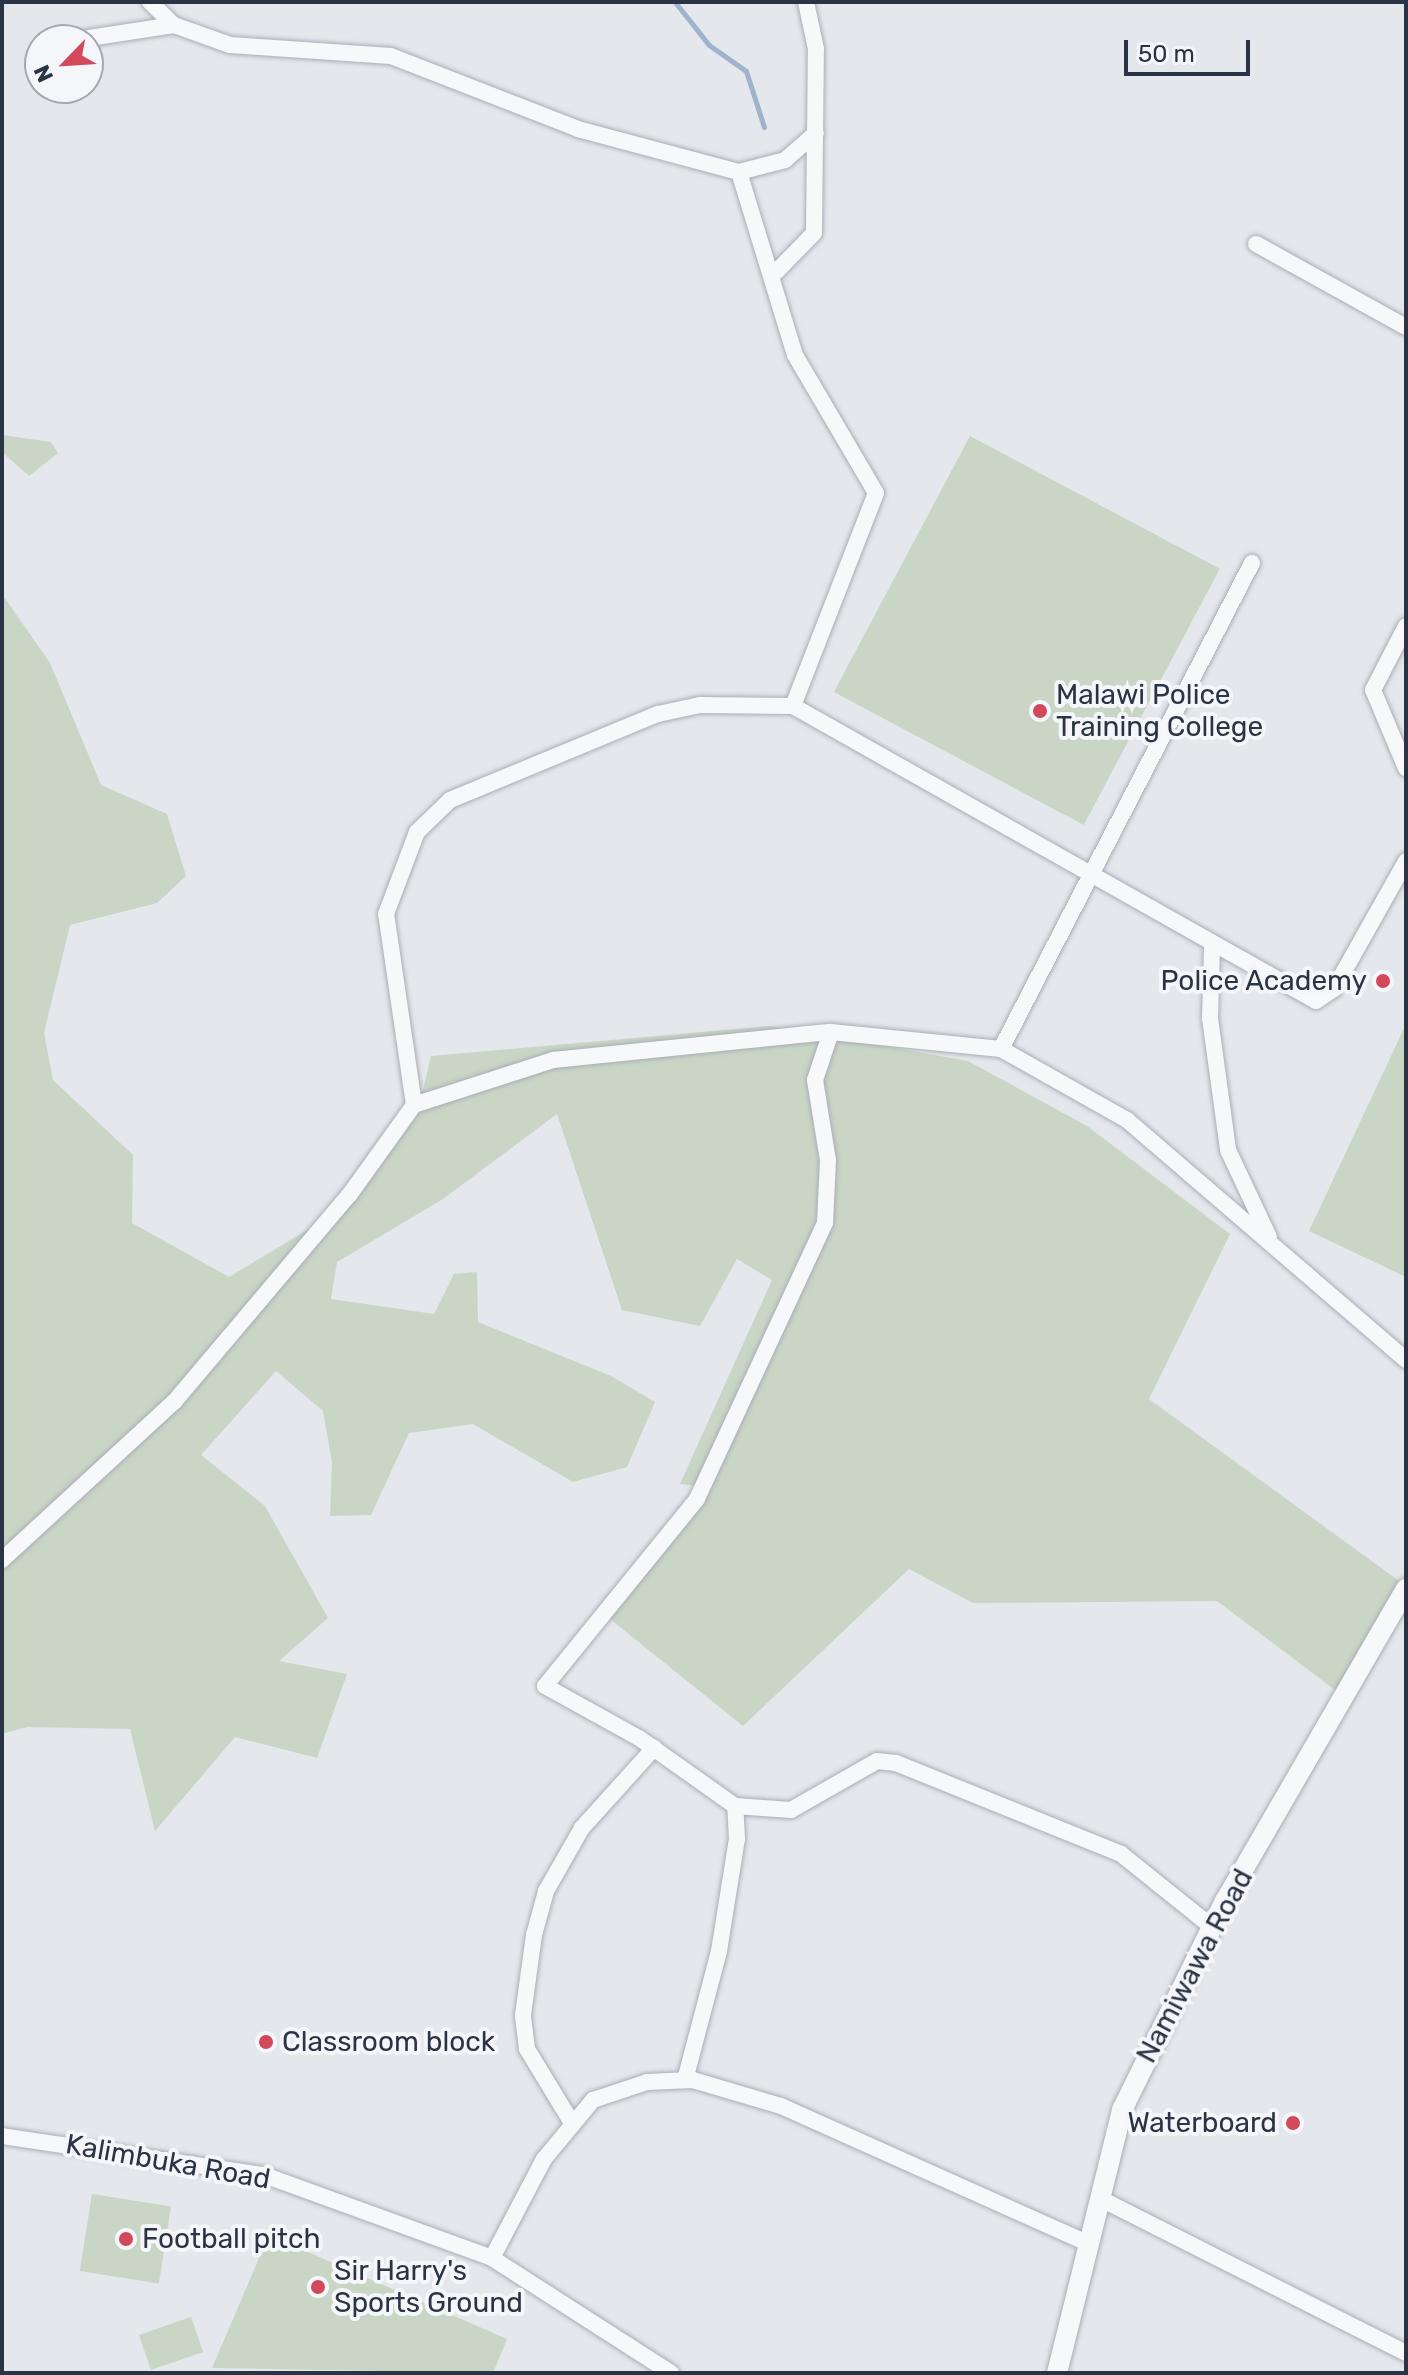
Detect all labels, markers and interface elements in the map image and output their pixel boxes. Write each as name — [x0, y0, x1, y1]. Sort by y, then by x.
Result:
north arrow — [24, 24, 104, 104]
scale bar — [1128, 24, 1254, 74]
text: 50 m — [1138, 40, 1195, 68]
text: N — [28, 61, 59, 86]
place label: Malawi Police Training College — [1056, 678, 1263, 744]
marker: Malawi Police Training College — [1031, 702, 1049, 720]
place label: Police Academy — [1160, 964, 1367, 998]
marker: Police Academy — [1374, 972, 1392, 990]
street label: Namiwawa Road — [1130, 1863, 1260, 2069]
place label: Classroom block — [282, 2025, 495, 2059]
marker: Classroom block — [257, 2033, 275, 2051]
place label: Waterboard — [1127, 2106, 1277, 2140]
marker: Waterboard — [1284, 2114, 1302, 2132]
street label: Kalimbuka Road — [63, 2127, 273, 2197]
place label: Football pitch — [142, 2222, 320, 2256]
marker: Football pitch — [117, 2230, 135, 2248]
place label: Sir Harry's Sports Ground — [334, 2254, 523, 2320]
marker: Sir Harry's Sports Ground — [309, 2278, 327, 2296]

